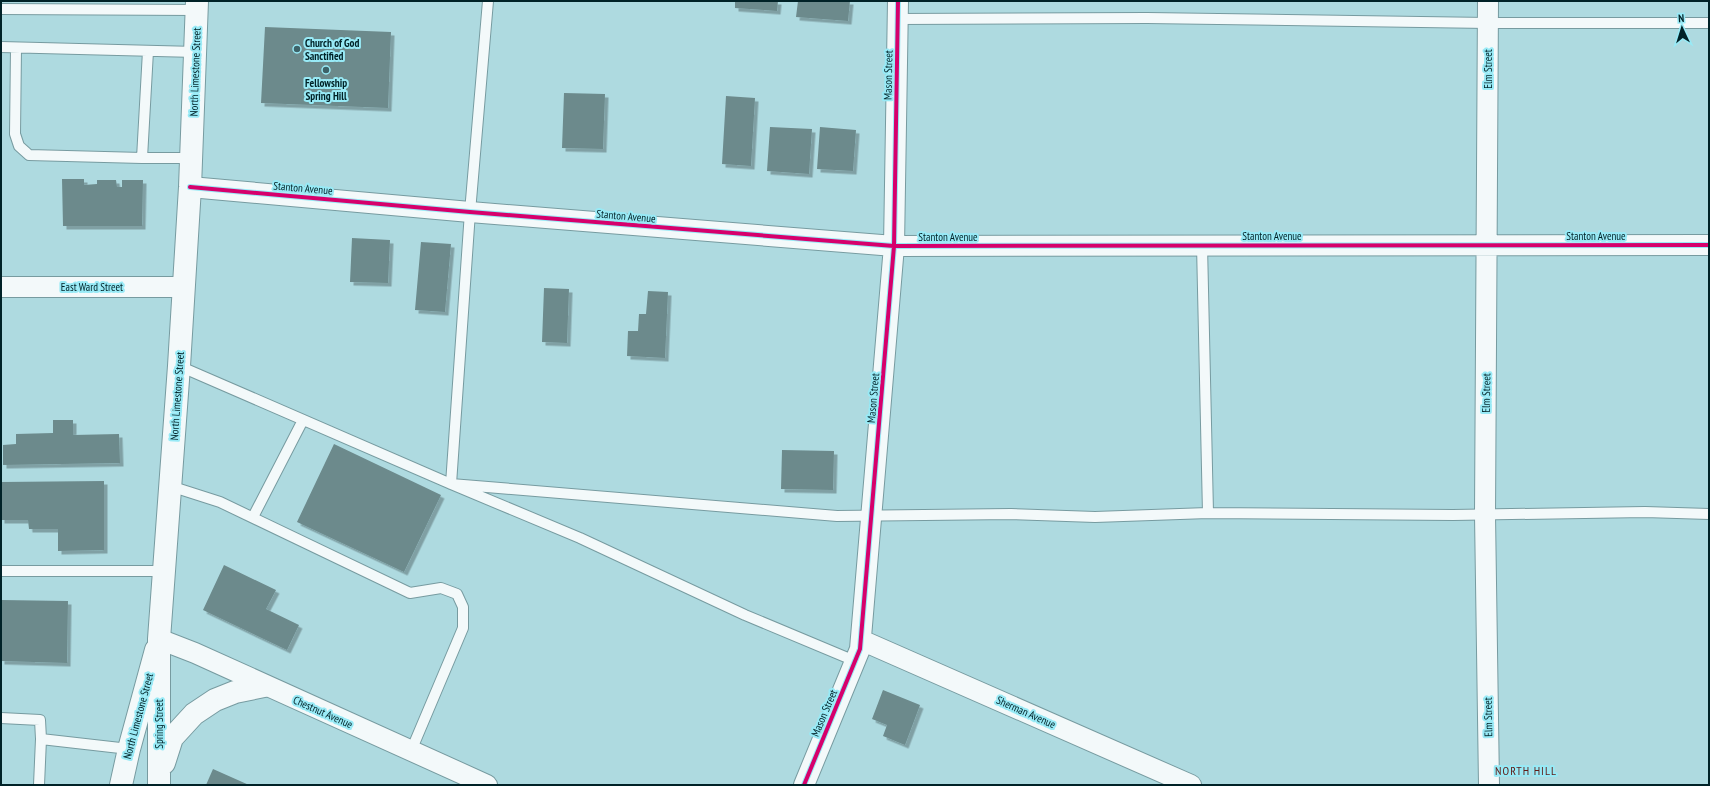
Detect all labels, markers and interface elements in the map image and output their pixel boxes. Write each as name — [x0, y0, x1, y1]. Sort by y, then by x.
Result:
north arrow — [1662, 8, 1702, 48]
text: N — [1678, 11, 1685, 25]
street label: North Limestone Street — [186, 27, 204, 117]
place label: Church of God Sanctified — [305, 36, 359, 63]
marker: Church of God Sanctified — [292, 44, 302, 54]
street label: Elm Street — [1481, 49, 1495, 89]
street label: Mason Street — [881, 50, 895, 100]
marker: Fellowship Spring Hill — [321, 65, 331, 75]
place label: Fellowship Spring Hill — [305, 76, 347, 103]
street label: Stanton Avenue — [273, 178, 334, 198]
street label: Stanton Avenue — [596, 206, 657, 226]
street label: Stanton Avenue — [1242, 229, 1302, 243]
street label: Stanton Avenue — [1566, 229, 1626, 243]
street label: Stanton Avenue — [918, 230, 978, 244]
street label: East Ward Street — [61, 280, 123, 294]
street label: North Limestone Street — [167, 351, 187, 441]
street label: Mason Street — [864, 373, 882, 423]
street label: Elm Street — [1479, 373, 1493, 413]
street label: North Limestone Street — [120, 671, 156, 761]
street label: Mason Street — [808, 687, 840, 739]
street label: Chestnut Avenue — [291, 693, 355, 732]
street label: Sherman Avenue — [994, 693, 1058, 731]
street label: Elm Street — [1481, 697, 1495, 737]
street label: Spring Street — [152, 699, 166, 749]
district label: NORTH HILL — [1495, 763, 1557, 778]

